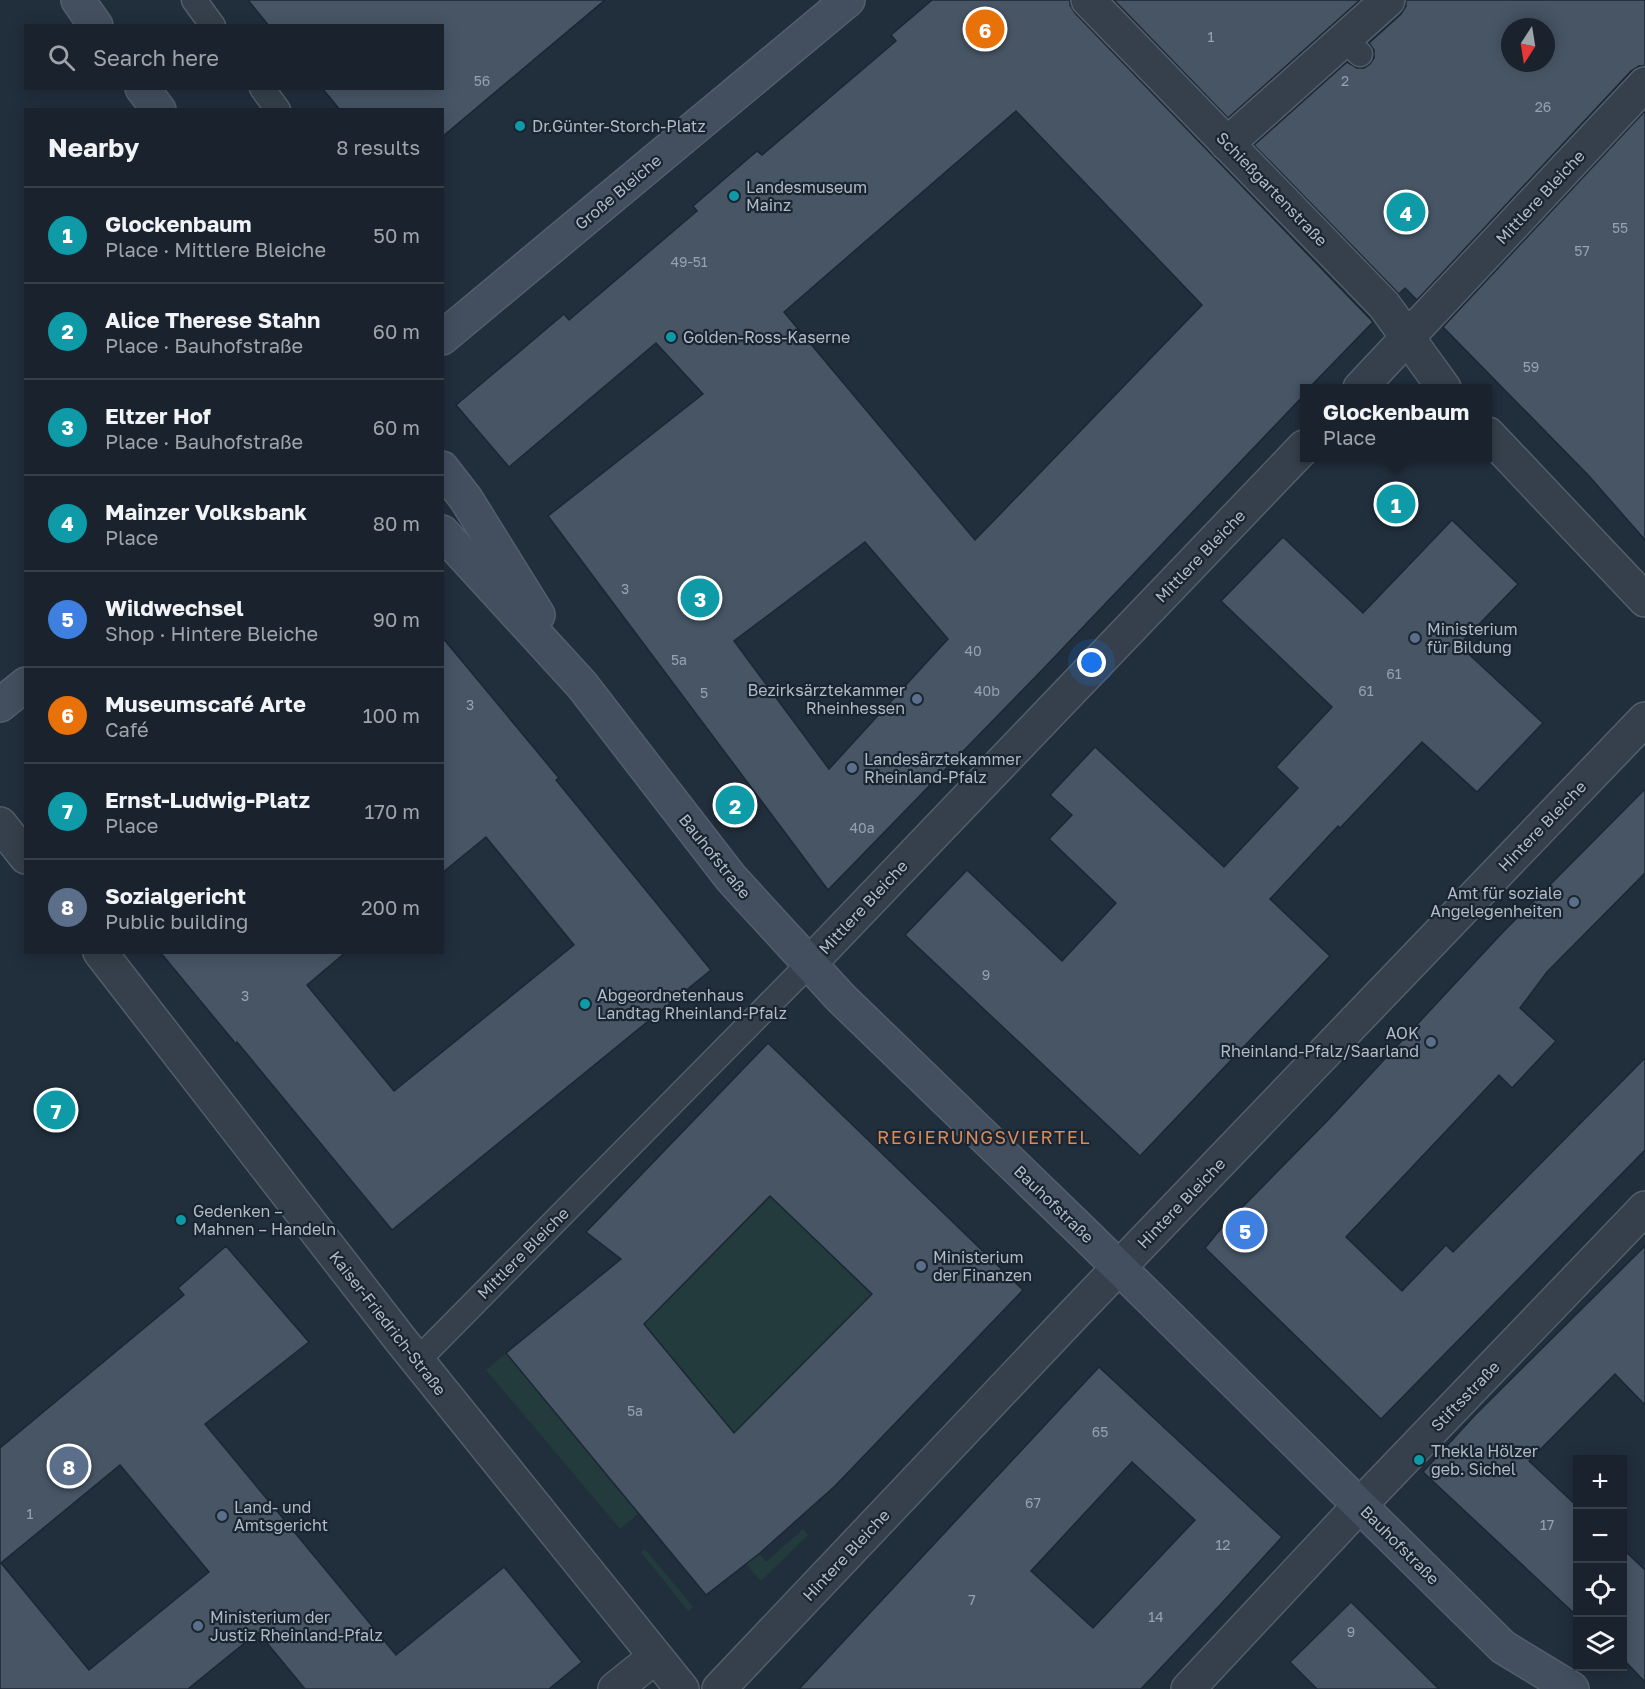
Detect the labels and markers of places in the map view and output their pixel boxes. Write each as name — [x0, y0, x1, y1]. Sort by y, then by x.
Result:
pin: 6 — [966, 6, 1004, 51]
place label: Dr.Günter-Storch-Platz — [532, 116, 706, 136]
marker: Dr.Günter-Storch-Platz — [513, 119, 527, 133]
place label: Landesmuseum Mainz — [746, 177, 867, 215]
marker: Landesmuseum Mainz — [727, 189, 741, 203]
pin: 4 — [1386, 190, 1426, 234]
place label: Golden-Ross-Kaserne — [683, 327, 850, 347]
marker: Golden-Ross-Kaserne — [664, 330, 678, 344]
pin: 1 — [1376, 482, 1416, 526]
pin: 3 — [680, 576, 720, 620]
place label: Ministerium für Bildung — [1427, 619, 1518, 657]
marker: Ministerium für Bildung — [1408, 631, 1422, 645]
place label: Bezirksärztekammer Rheinhessen — [747, 680, 905, 718]
marker: Bezirksärztekammer Rheinhessen — [910, 692, 924, 706]
place label: Landesärztekammer Rheinland-Pfalz — [864, 749, 1021, 787]
marker: Landesärztekammer Rheinland-Pfalz — [845, 761, 859, 775]
pin: 2 — [716, 782, 754, 828]
place label: Amt für soziale Angelegenheiten — [1430, 883, 1562, 921]
marker: Amt für soziale Angelegenheiten — [1567, 895, 1581, 909]
place label: Abgeordnetenhaus Landtag Rheinland-Pfalz — [597, 985, 787, 1023]
marker: Abgeordnetenhaus Landtag Rheinland-Pfalz — [578, 997, 592, 1011]
place label: AOK Rheinland-Pfalz/Saarland — [1220, 1023, 1419, 1061]
marker: AOK Rheinland-Pfalz/Saarland — [1424, 1035, 1438, 1049]
pin: 7 — [36, 1088, 76, 1132]
place label: Gedenken – Mahnen – Handeln — [193, 1201, 336, 1239]
pin: 5 — [1226, 1208, 1264, 1252]
marker: Gedenken – Mahnen – Handeln — [174, 1213, 188, 1227]
place label: Ministerium der Finanzen — [933, 1247, 1032, 1285]
marker: Ministerium der Finanzen — [914, 1259, 928, 1273]
place label: Thekla Hölzer geb. Sichel — [1431, 1441, 1538, 1479]
pin: 8 — [50, 1444, 88, 1488]
marker: Thekla Hölzer geb. Sichel — [1412, 1453, 1426, 1467]
place label: Land- und Amtsgericht — [234, 1497, 328, 1535]
marker: Land- und Amtsgericht — [215, 1509, 229, 1523]
place label: Ministerium der Justiz Rheinland-Pfalz — [210, 1607, 383, 1645]
marker: Ministerium der Justiz Rheinland-Pfalz — [191, 1619, 205, 1633]

